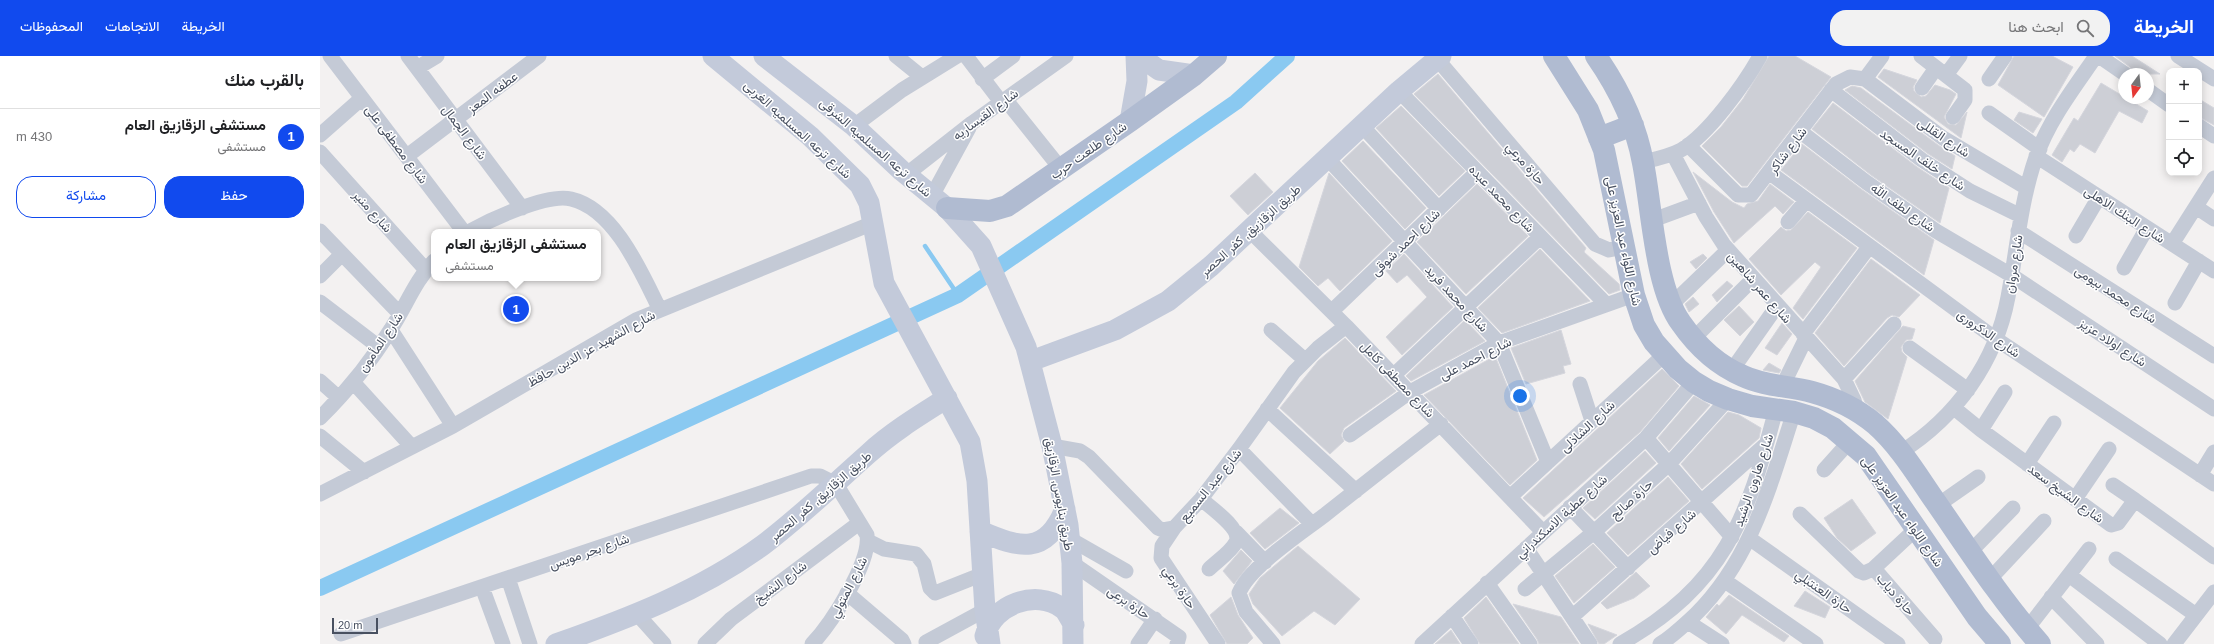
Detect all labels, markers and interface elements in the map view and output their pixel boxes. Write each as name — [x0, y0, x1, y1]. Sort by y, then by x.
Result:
search box — [1830, 10, 2110, 46]
text: الخريطة — [2134, 16, 2194, 37]
icon: search — [2074, 17, 2096, 39]
text: المحفوظات — [20, 18, 83, 34]
text: الاتجاهات — [105, 18, 159, 34]
text: الخريطة — [181, 18, 225, 34]
text: ابحث هنا — [2008, 18, 2064, 35]
north arrow — [2118, 68, 2154, 104]
map controls — [2166, 68, 2202, 176]
button: + — [2166, 68, 2202, 104]
street label: عطفه المعز — [463, 69, 521, 118]
text: بالقرب منك — [225, 71, 304, 90]
street label: شارع ترعه المسلميه الغربى — [740, 77, 854, 183]
street label: شارع القيساريه — [950, 86, 1022, 145]
street label: شارع ترعه المسلميه الشرقى — [815, 95, 935, 201]
street label: شارع مصطفى على — [361, 102, 431, 188]
street label: شارع الجمال — [438, 102, 490, 164]
button: − — [2166, 104, 2202, 140]
street label: شارع القللى — [1914, 115, 1973, 162]
text: مستشفى الزقازيق العام — [125, 116, 266, 133]
street label: شارع طلعت حرب — [1047, 119, 1130, 184]
street label: شارع شاكر — [1764, 124, 1811, 178]
street label: شارع خلف المسجد — [1876, 125, 1968, 195]
text: 430 m — [16, 129, 52, 144]
text: 1 — [287, 129, 295, 144]
text: مستشفى — [218, 139, 266, 154]
street label: حارة مرعي — [1501, 139, 1548, 190]
button: locate — [2166, 140, 2202, 176]
street label: شارع محمد عبده — [1464, 162, 1538, 237]
street label: شارع اللواء عبد العزيز على — [1601, 175, 1645, 308]
button: مشاركة — [16, 176, 156, 218]
button: حفظ — [164, 176, 304, 218]
street label: شارع لطف الله — [1867, 180, 1937, 237]
street label: طريق الزقازيق, كفر الحصر — [1196, 181, 1304, 281]
street label: شارع البنك الاهلى — [2081, 183, 2168, 248]
street label: شارع منير — [348, 187, 395, 237]
street label: شارع احمد شوقى — [1368, 206, 1444, 280]
popup — [431, 229, 601, 281]
street label: شارع مروان — [2001, 234, 2028, 295]
text: مستشفى الزقازيق العام — [445, 235, 587, 252]
street label: شارع عمر شاهين — [1723, 248, 1795, 327]
text: مستشفى — [445, 258, 494, 273]
street label: شارع محمد فريد — [1421, 262, 1491, 336]
street label: شارع محمد بيومى — [2071, 262, 2159, 328]
pin: 1 — [503, 294, 529, 324]
street label: شارع الدكرورى — [1953, 306, 2023, 362]
street label: شارع الشهيد عز الدين حافظ — [525, 307, 659, 392]
street label: شارع المأمون — [355, 310, 408, 376]
street label: شارع اولاد عزيز — [2074, 315, 2149, 371]
street label: شارع احمد على — [1437, 334, 1515, 385]
street label: شارع مصطفى كامل — [1356, 338, 1438, 422]
your location — [1510, 386, 1530, 406]
street label: شارع الشاذلى — [1557, 397, 1619, 457]
street label: شارع هارون الرشيد — [1731, 432, 1778, 529]
street label: طريق بنايوس, الزقازيق — [1041, 436, 1077, 552]
street label: شارع عبد السميع — [1176, 446, 1246, 526]
street label: طريق الزقازيق, كفر الحصر — [766, 448, 875, 546]
street label: شارع اللواء عبد العزيز على — [1857, 453, 1947, 571]
street label: شارع الشيخ سعد — [2024, 461, 2107, 528]
street label: شارع عطية الاسكندراني — [1513, 471, 1612, 564]
street label: حارة صالح — [1607, 476, 1657, 524]
street label: شارع فياض — [1644, 506, 1700, 558]
street label: شارع بحر مويس — [547, 531, 632, 574]
street label: شارع المتولي — [827, 554, 873, 622]
street label: شارع الشيخ — [751, 558, 811, 609]
street label: حارة برعي — [1157, 563, 1199, 613]
street label: حارة العنتبلي — [1791, 566, 1855, 619]
street label: حارة دياب — [1873, 570, 1918, 619]
street label: حارة برعى — [1104, 583, 1153, 623]
scale bar — [332, 616, 378, 635]
text: 20 m — [338, 619, 362, 631]

